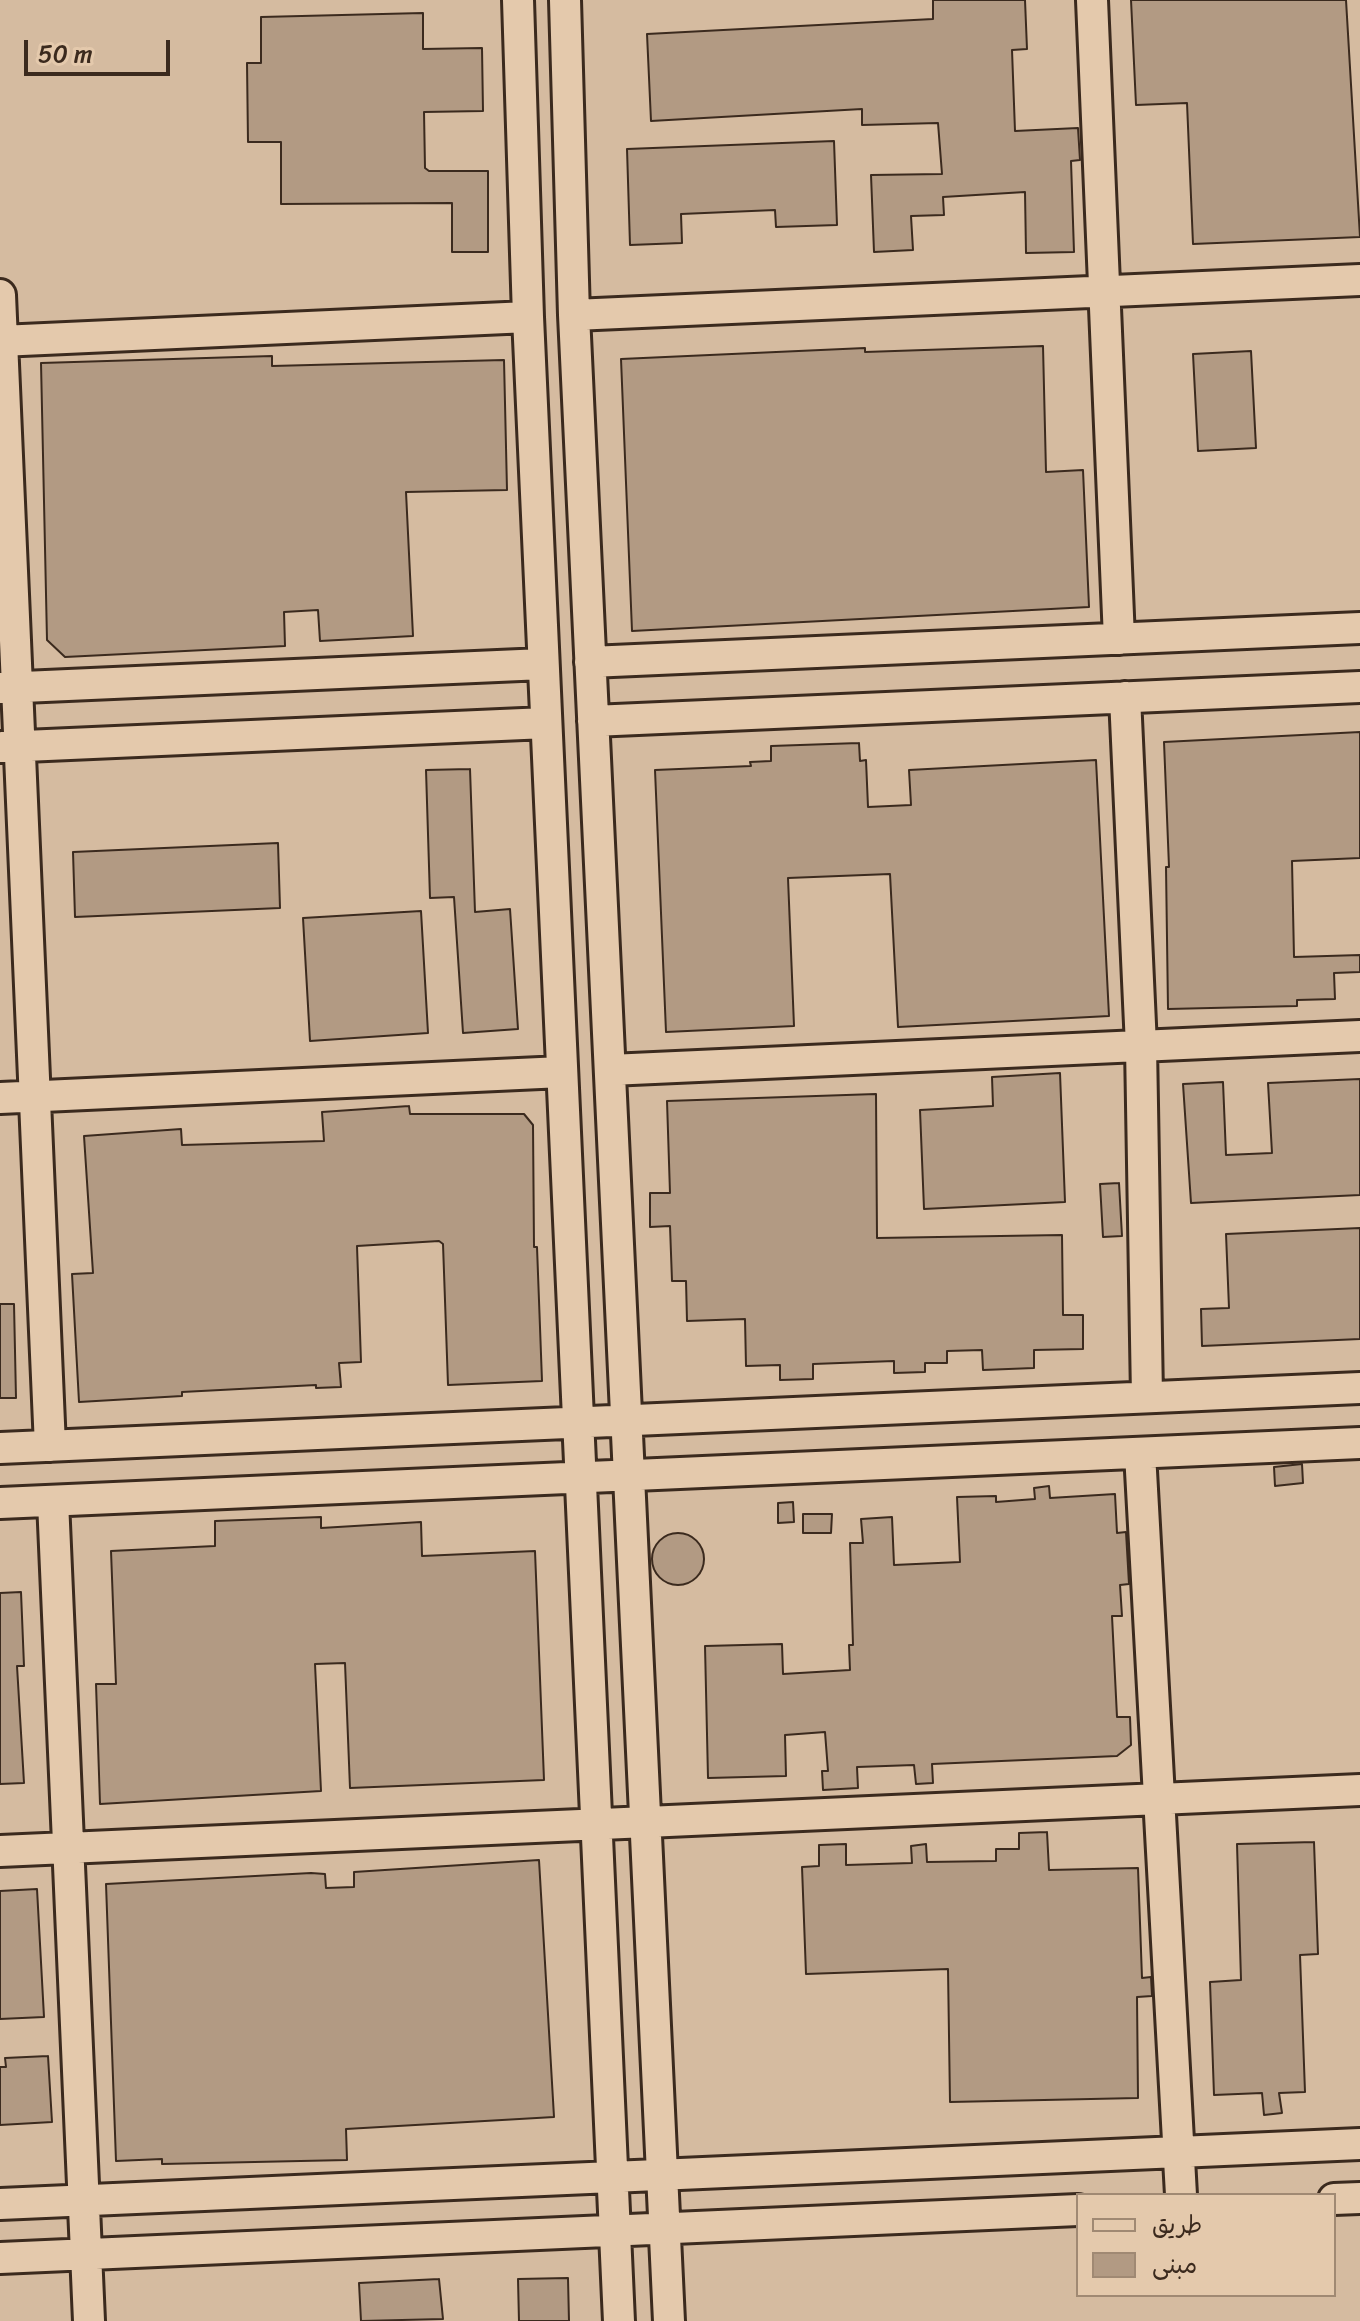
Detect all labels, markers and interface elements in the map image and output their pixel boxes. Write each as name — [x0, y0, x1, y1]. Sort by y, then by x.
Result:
scale bar — [28, 24, 174, 74]
text: 50 m — [38, 33, 93, 75]
legend — [1076, 2193, 1336, 2297]
text: طريق — [1152, 2204, 1202, 2246]
text: مبنى — [1152, 2244, 1197, 2286]

